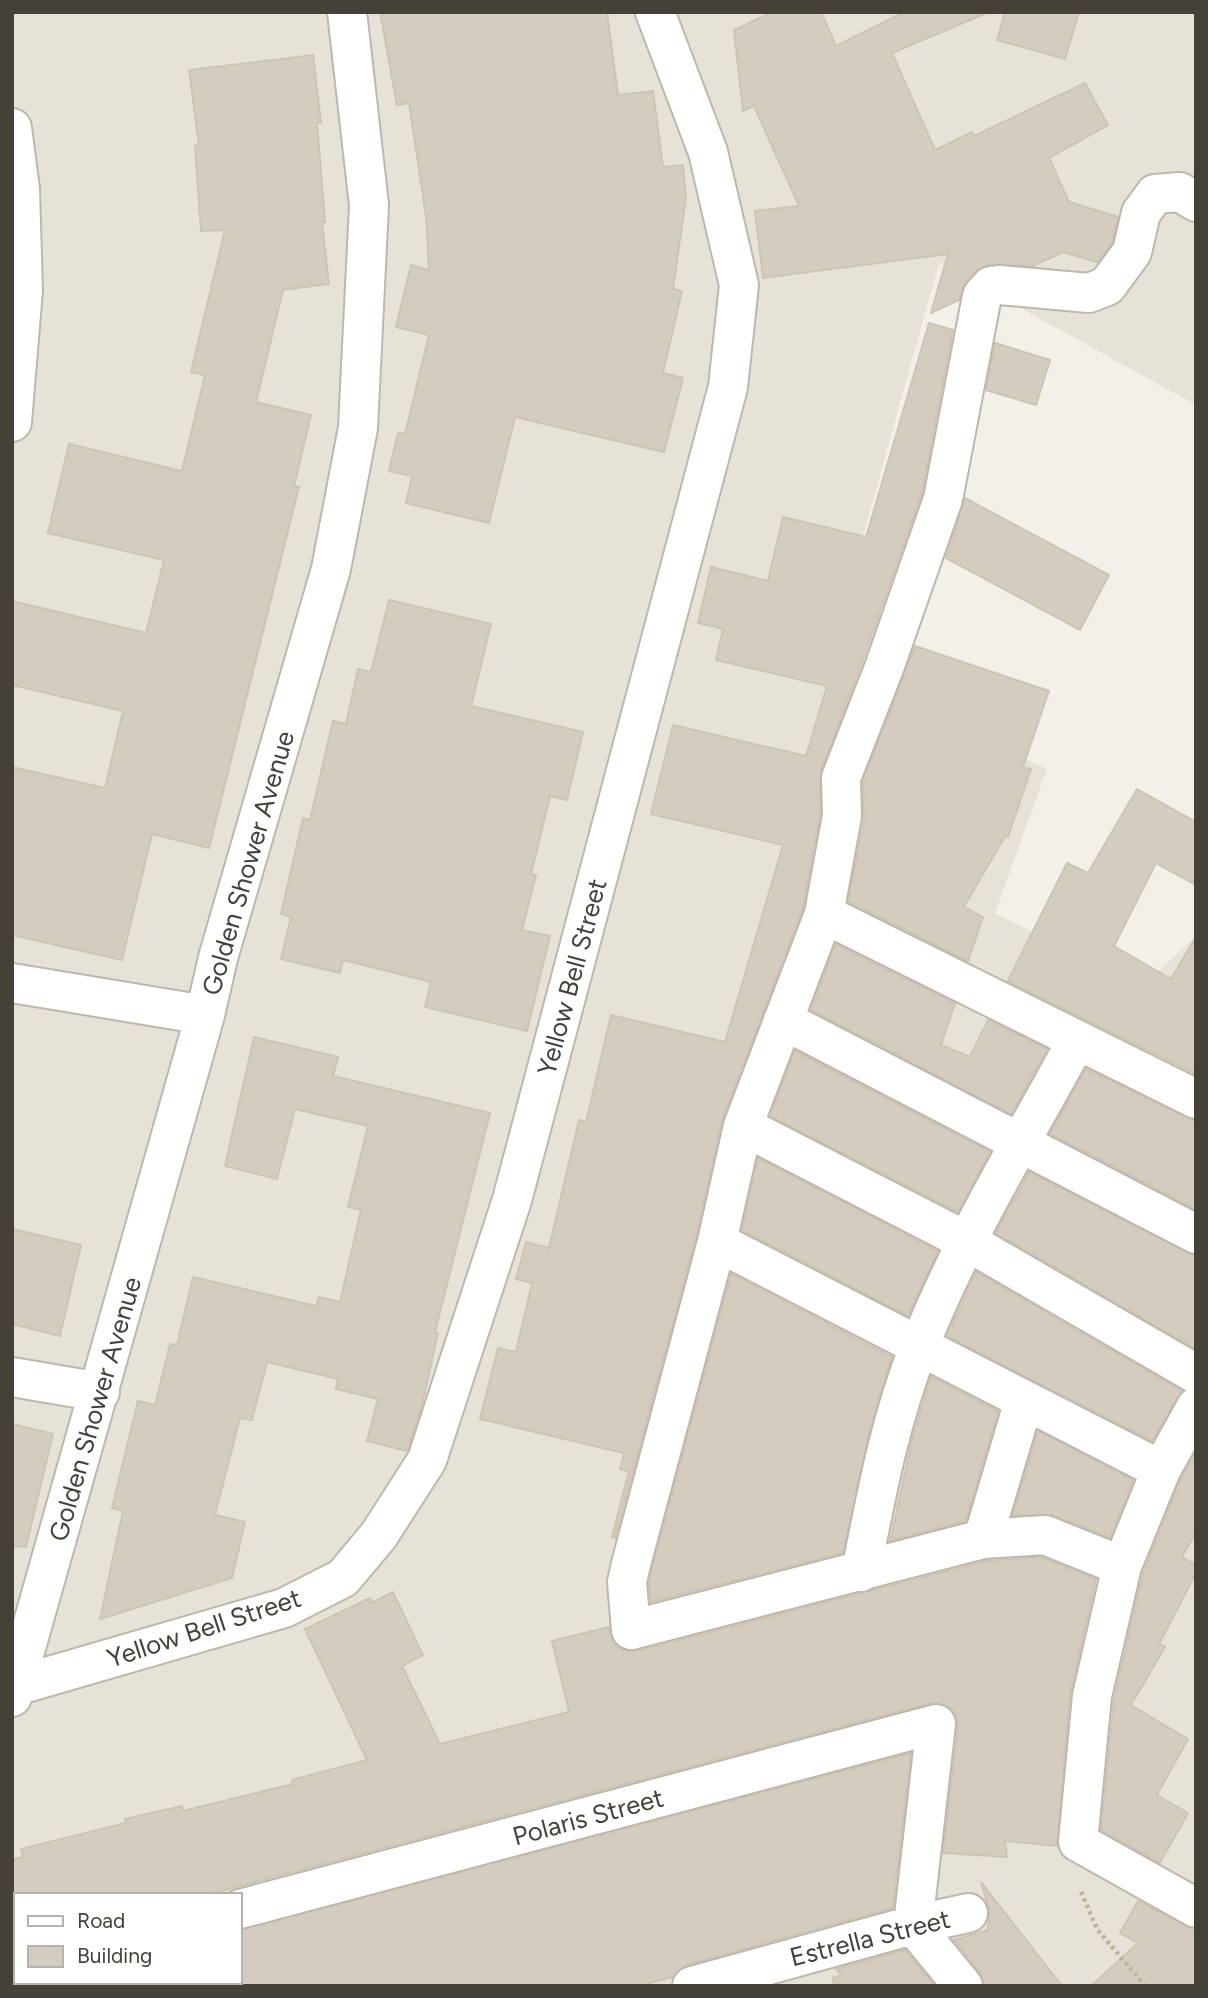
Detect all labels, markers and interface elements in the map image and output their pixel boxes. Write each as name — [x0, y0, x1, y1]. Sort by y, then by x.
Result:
street label: Golden Shower Avenue — [195, 727, 301, 999]
street label: Yellow Bell Street — [530, 875, 614, 1079]
street label: Golden Shower Avenue — [42, 1273, 148, 1545]
street label: Yellow Bell Street — [103, 1582, 305, 1674]
street label: Polaris Street — [509, 1781, 667, 1853]
legend — [14, 1893, 242, 1984]
street label: Estrella Street — [786, 1903, 954, 1973]
text: Road — [77, 1908, 125, 1933]
text: Building — [77, 1943, 152, 1968]

